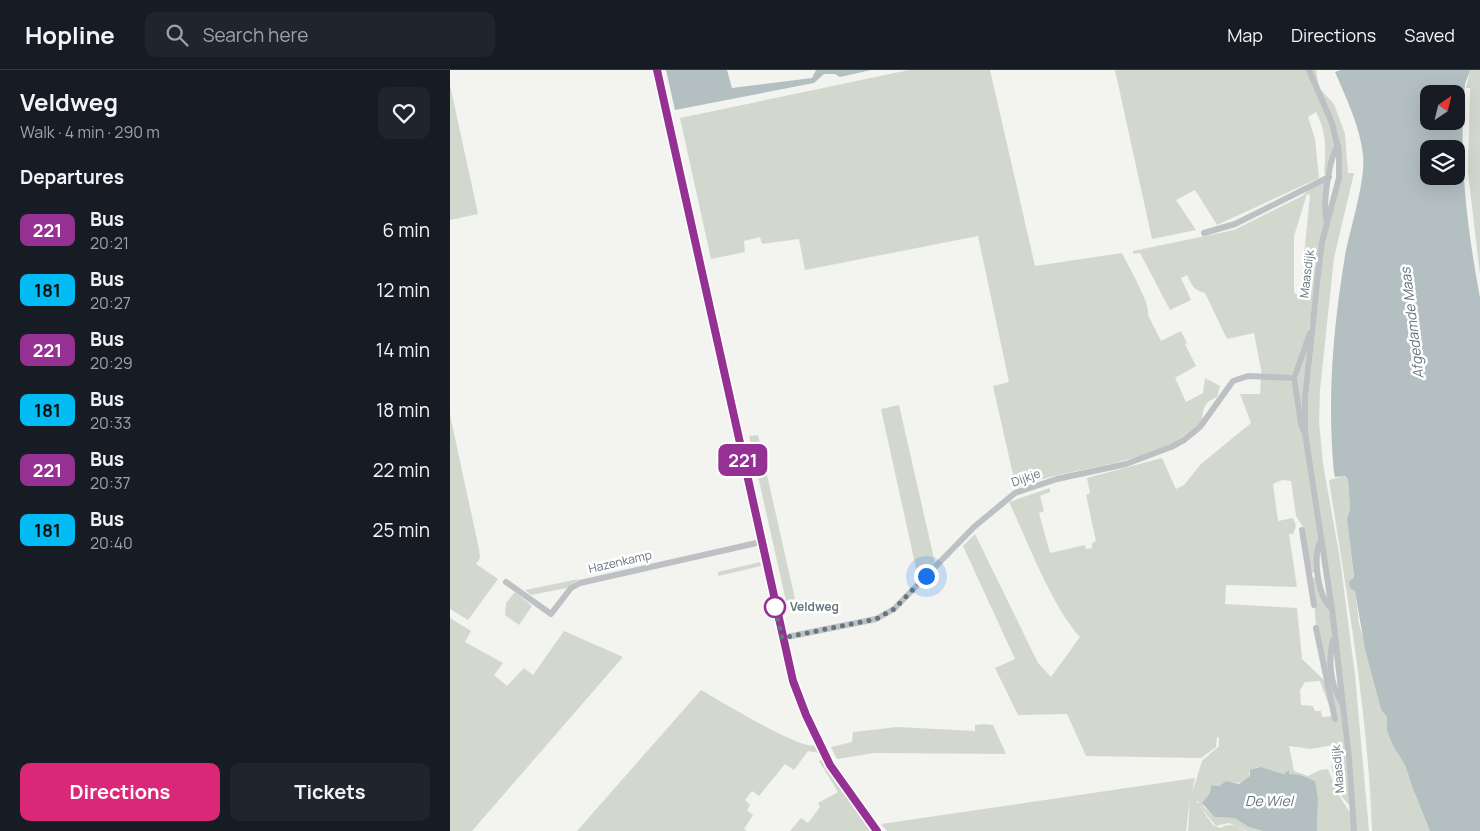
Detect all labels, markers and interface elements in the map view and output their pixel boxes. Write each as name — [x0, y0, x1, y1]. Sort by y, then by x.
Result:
search box — [145, 12, 495, 57]
text: Hopline — [25, 18, 115, 51]
icon: search — [163, 21, 191, 49]
text: Search here — [203, 22, 308, 48]
text: Map — [1227, 23, 1263, 47]
text: Directions — [1291, 23, 1376, 47]
text: Saved — [1404, 23, 1455, 47]
text: Veldweg — [20, 85, 118, 118]
north arrow — [1420, 85, 1465, 130]
map controls — [1420, 85, 1465, 185]
button: heart — [378, 87, 430, 139]
text: Walk · 4 min · 290 m — [20, 121, 160, 143]
button: layers — [1420, 140, 1465, 185]
text: Departures — [20, 164, 124, 190]
text: Bus — [90, 206, 124, 232]
text: 6 min — [383, 217, 430, 243]
text: 221 — [33, 218, 62, 242]
text: 20:21 — [90, 232, 129, 254]
street label: Maasdijk — [1295, 248, 1318, 299]
water label: Afgedamde Maas — [1395, 265, 1428, 380]
text: Bus — [90, 266, 124, 292]
text: 12 min — [376, 277, 430, 303]
text: 181 — [34, 278, 61, 302]
text: 20:27 — [90, 292, 131, 314]
text: Bus — [90, 326, 124, 352]
text: 14 min — [376, 337, 430, 363]
text: 221 — [33, 338, 62, 362]
text: 20:29 — [90, 352, 133, 374]
text: Bus — [90, 386, 124, 412]
text: 18 min — [376, 397, 430, 423]
text: 181 — [34, 398, 61, 422]
text: 20:33 — [90, 412, 131, 434]
line badge: 221 — [714, 444, 772, 476]
text: Bus — [90, 446, 124, 472]
text: 221 — [728, 448, 758, 472]
text: 22 min — [373, 457, 430, 483]
text: 221 — [33, 458, 62, 482]
street label: Dijkje — [1009, 464, 1043, 491]
text: 20:37 — [90, 472, 131, 494]
text: Bus — [90, 506, 124, 532]
text: 25 min — [373, 517, 430, 543]
text: 181 — [34, 518, 61, 542]
text: 20:40 — [90, 532, 133, 554]
street label: Hazenkamp — [586, 546, 653, 577]
your location — [914, 564, 939, 589]
marker: Veldweg — [764, 596, 786, 618]
place label: Veldweg — [790, 598, 839, 615]
street label: Maasdijk — [1327, 743, 1348, 794]
button: Directions — [20, 763, 220, 821]
button: Tickets — [230, 763, 430, 821]
water label: De Wiel — [1245, 791, 1295, 810]

